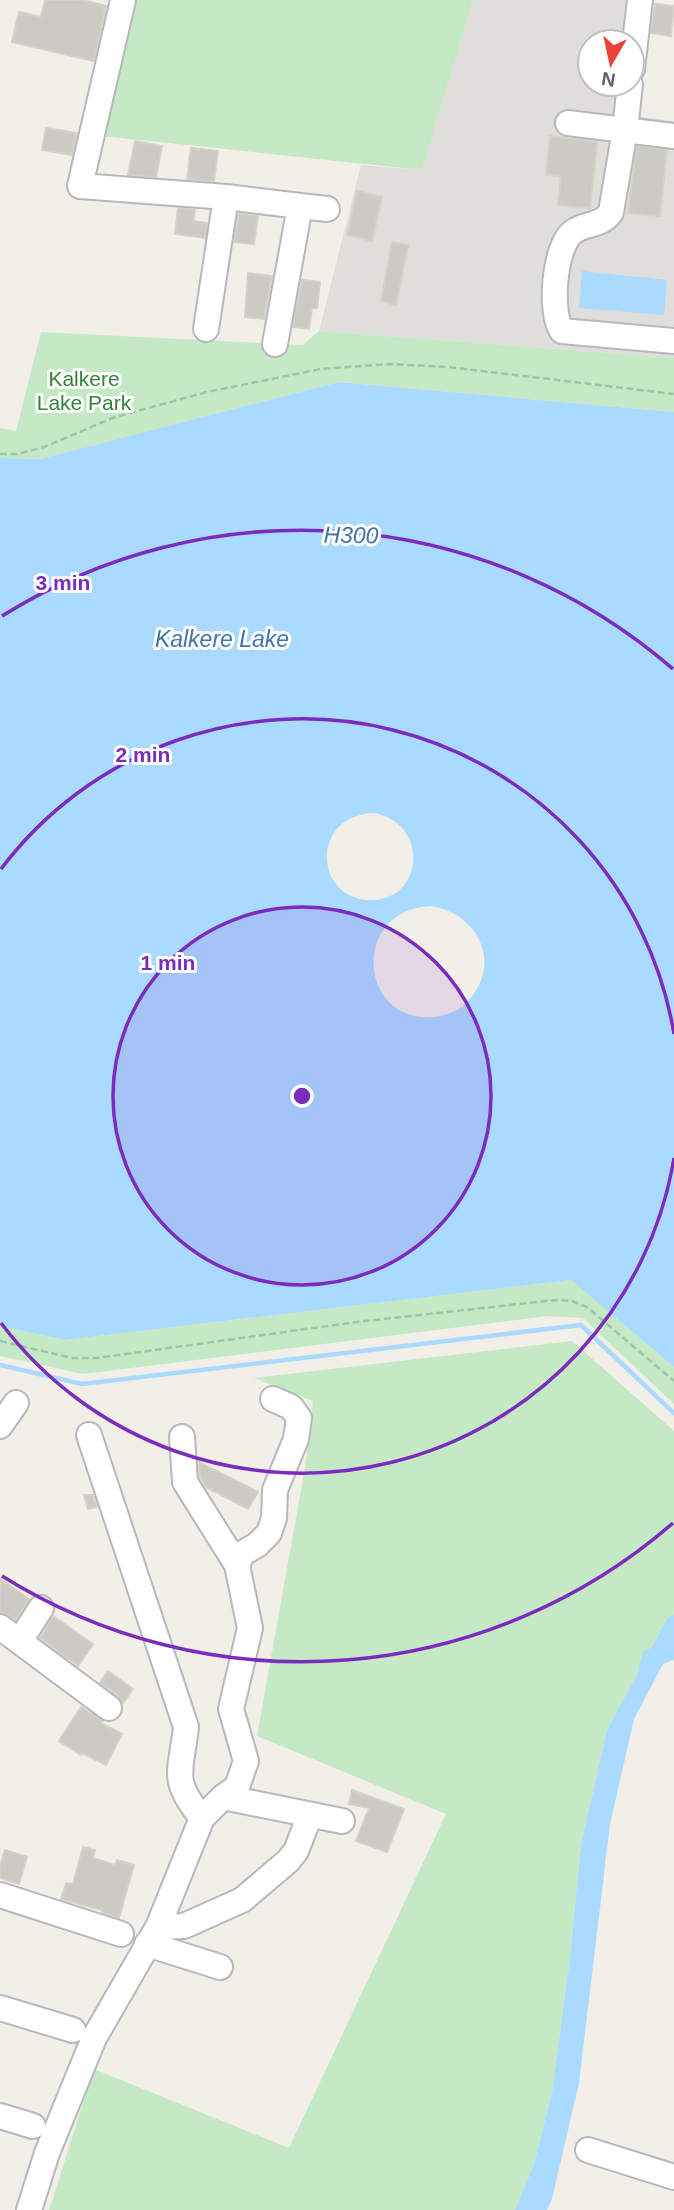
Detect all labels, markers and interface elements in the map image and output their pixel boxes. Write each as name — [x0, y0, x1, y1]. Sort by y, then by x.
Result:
north arrow — [576, 28, 646, 98]
text: N — [600, 68, 617, 91]
park label: Kalkere Lake Park — [37, 367, 132, 414]
water label: H300 — [323, 522, 379, 548]
text: 3 min — [36, 571, 90, 594]
water label: Kalkere Lake — [155, 626, 289, 652]
text: 2 min — [116, 743, 170, 766]
text: 1 min — [141, 951, 195, 974]
centre of rings — [290, 1084, 314, 1108]

